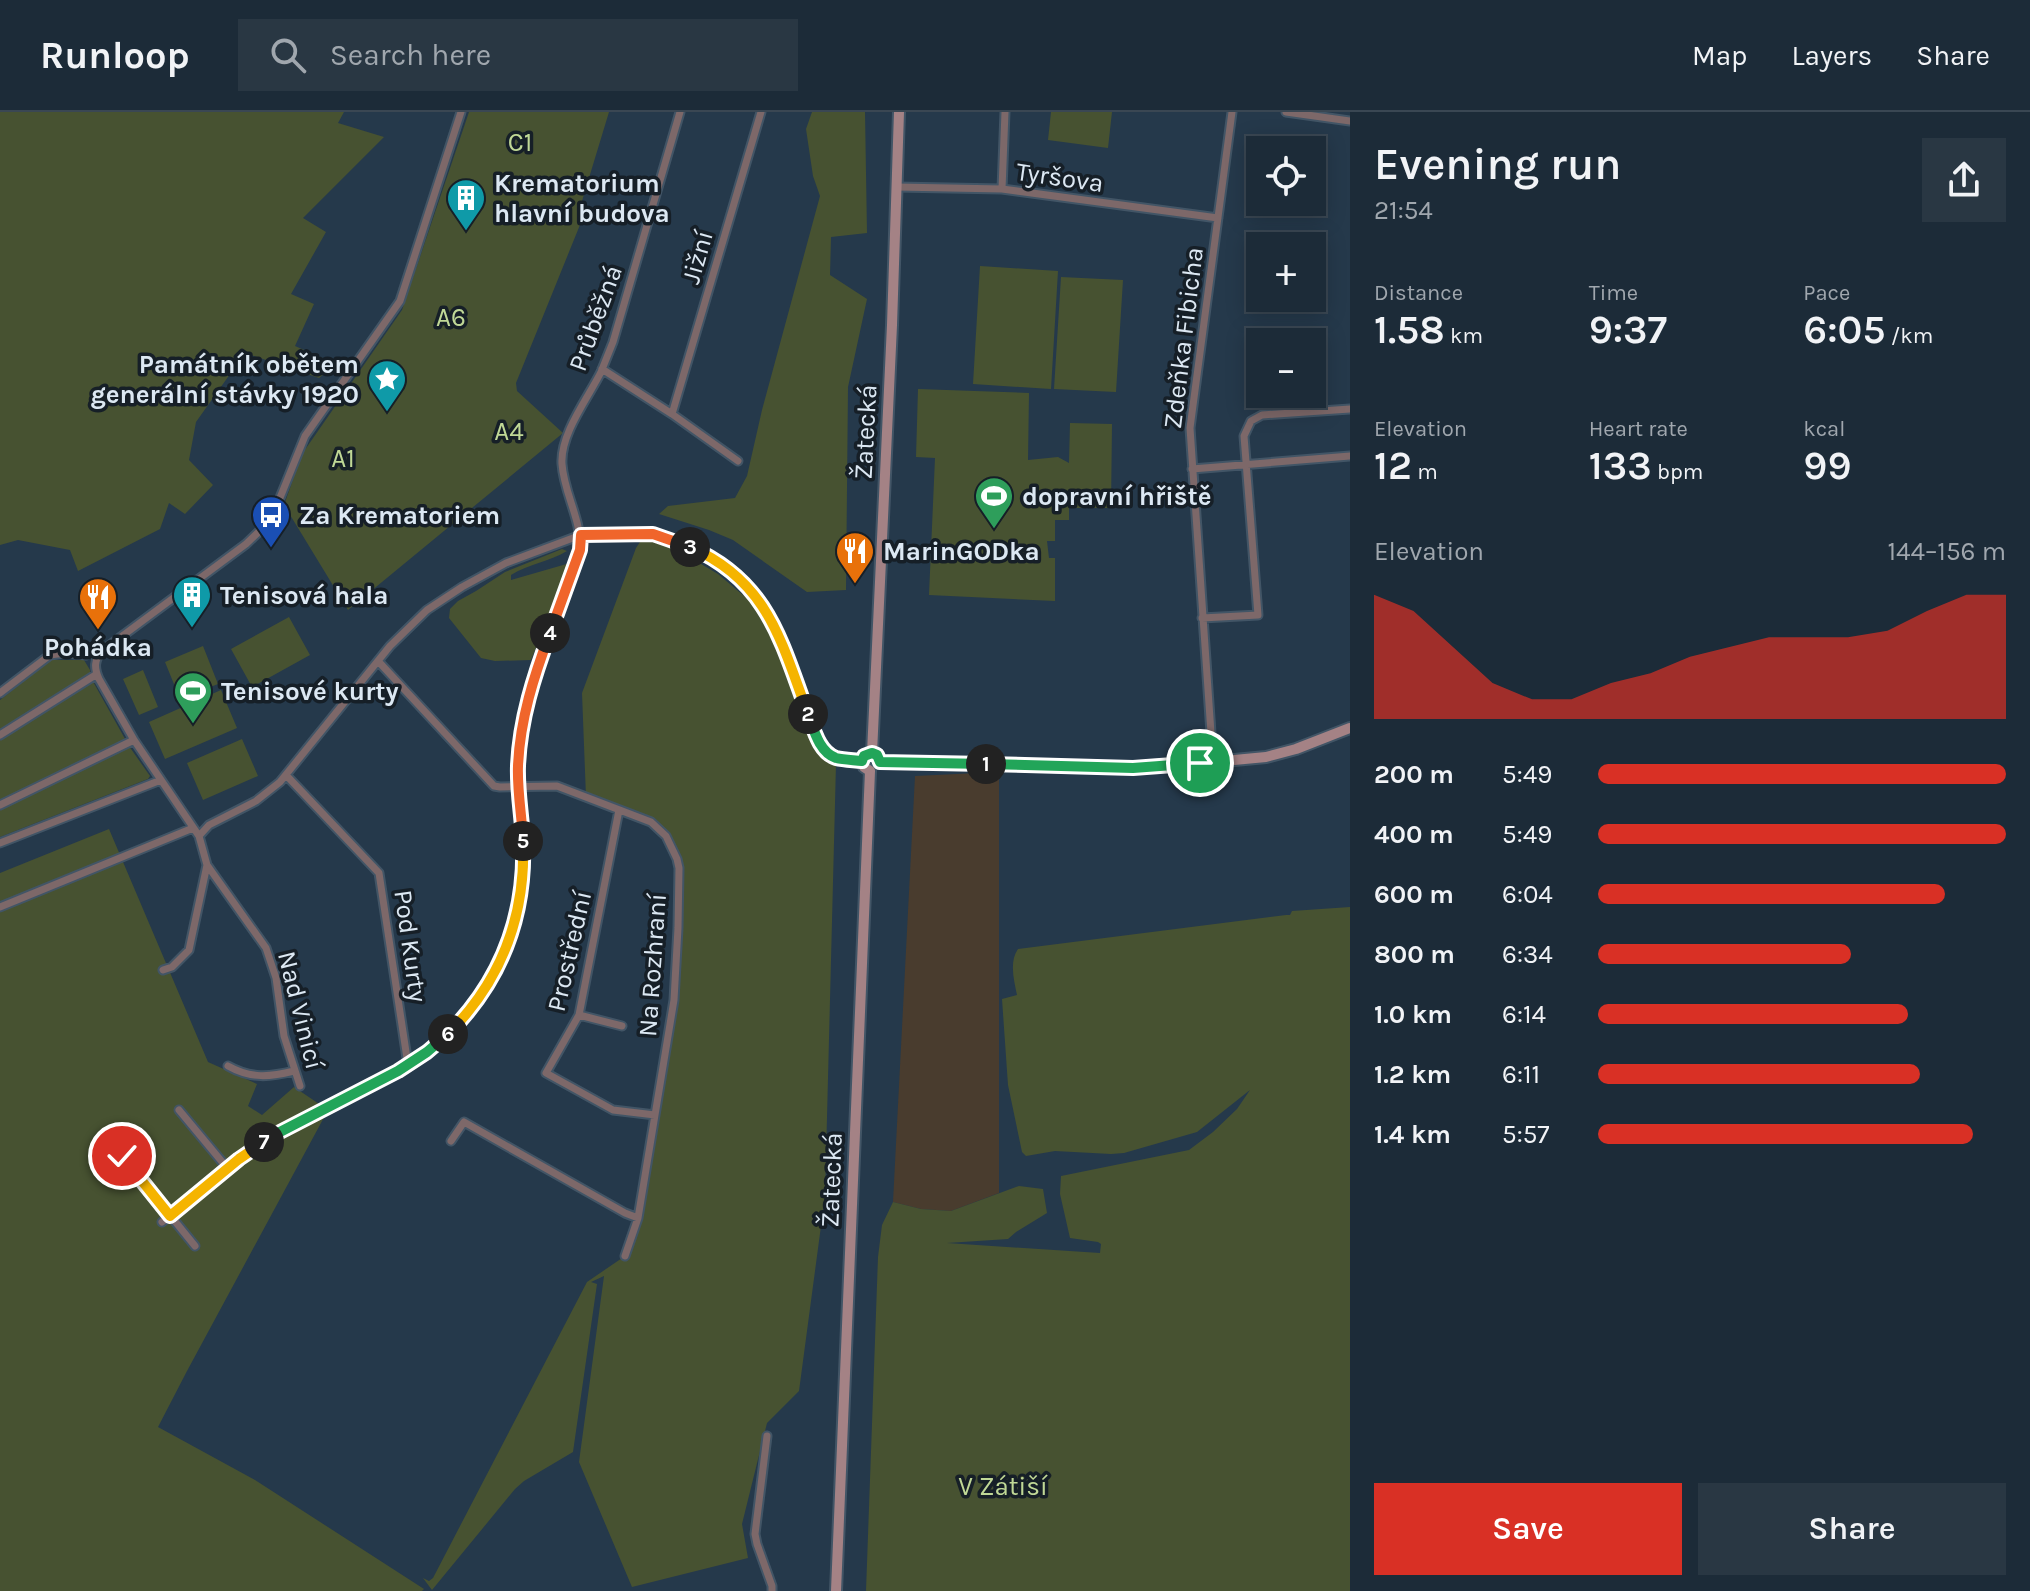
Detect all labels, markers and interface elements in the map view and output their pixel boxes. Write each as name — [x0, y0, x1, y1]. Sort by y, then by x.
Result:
search box — [238, 19, 798, 91]
text: Runloop — [40, 33, 190, 78]
icon: search — [266, 33, 310, 77]
text: Search here — [330, 37, 491, 73]
text: Map — [1692, 39, 1747, 72]
text: Layers — [1791, 39, 1872, 72]
text: Share — [1916, 39, 1990, 72]
park label: C1 — [508, 127, 532, 158]
map controls — [1246, 136, 1326, 408]
button: locate — [1246, 136, 1326, 216]
button: share — [1922, 138, 2006, 222]
text: Evening run — [1374, 139, 1621, 190]
street label: Tyršova — [1014, 156, 1106, 199]
place label: Krematorium hlavní budova — [494, 168, 670, 229]
building icon: Krematorium hlavní budova — [445, 177, 487, 232]
text: 21:54 — [1374, 195, 1433, 226]
street label: Jižní — [675, 227, 720, 287]
button: + — [1246, 232, 1326, 312]
street label: Zdeňka Fibicha — [1157, 245, 1210, 431]
street label: Průběžná — [562, 261, 629, 375]
text: Distance — [1374, 280, 1463, 306]
text: Time — [1589, 280, 1638, 306]
text: Pace — [1803, 280, 1850, 306]
park label: A6 — [436, 302, 466, 333]
text: 1.58 — [1374, 306, 1445, 353]
text: 9:37 — [1589, 306, 1667, 353]
text: 6:05 — [1803, 306, 1886, 353]
text: km — [1445, 323, 1483, 349]
text: /km — [1886, 323, 1933, 349]
button: − — [1246, 328, 1326, 408]
place label: Památník obětem generální stávky 1920 — [91, 349, 359, 410]
place icon: Památník obětem generální stávky 1920 — [366, 358, 408, 413]
street label: Žatecká — [848, 384, 883, 480]
park label: A4 — [494, 416, 524, 447]
text: Elevation — [1374, 416, 1467, 442]
text: Heart rate — [1589, 416, 1688, 442]
text: kcal — [1803, 416, 1845, 442]
text: 12 — [1374, 442, 1412, 489]
text: 133 — [1589, 442, 1652, 489]
text: 99 — [1803, 442, 1851, 489]
park label: A1 — [331, 443, 355, 474]
text: m — [1412, 459, 1438, 485]
text: bpm — [1652, 459, 1703, 485]
sports icon: dopravní hřiště — [973, 475, 1015, 530]
place label: dopravní hřiště — [1022, 481, 1211, 512]
bus stop icon: Za Krematoriem — [250, 494, 292, 549]
place label: Za Krematoriem — [299, 500, 500, 531]
pin: 3 — [670, 527, 710, 567]
restaurant icon: MarinGODka — [834, 530, 876, 585]
text: 3 — [683, 534, 697, 560]
place label: MarinGODka — [883, 536, 1040, 567]
text: Elevation — [1374, 536, 1484, 567]
text: 144–156 m — [1887, 536, 2006, 567]
building icon: Tenisová hala — [171, 574, 213, 629]
restaurant icon: Pohádka — [77, 576, 119, 631]
place label: Tenisová hala — [220, 580, 388, 611]
pin: 4 — [530, 613, 570, 653]
text: 4 — [543, 620, 557, 646]
place label: Pohádka — [44, 632, 152, 663]
sports icon: Tenisové kurty — [172, 670, 214, 725]
place label: Tenisové kurty — [221, 676, 399, 707]
pin: 2 — [788, 694, 828, 734]
text: 2 — [801, 701, 815, 727]
pin — [1166, 729, 1234, 797]
icon: arrive — [1178, 741, 1222, 785]
pin: 1 — [966, 744, 1006, 784]
text: 1 — [982, 751, 990, 777]
text: 200 m — [1374, 759, 1454, 790]
text: 5:49 — [1502, 759, 1552, 790]
text: 400 m — [1374, 819, 1454, 850]
text: 5:49 — [1502, 819, 1552, 850]
pin: 5 — [503, 821, 543, 861]
text: 5 — [517, 828, 529, 854]
text: 600 m — [1374, 879, 1454, 910]
text: 6:04 — [1502, 879, 1553, 910]
street label: Prostřední — [541, 887, 598, 1015]
street label: Pod Kurty — [387, 888, 434, 1004]
street label: Na Rozhraní — [632, 892, 673, 1038]
text: 800 m — [1374, 939, 1455, 970]
text: 6:34 — [1502, 939, 1553, 970]
street label: Nad Vinicí — [271, 948, 330, 1073]
text: 1.0 km — [1374, 999, 1452, 1030]
text: 6:14 — [1502, 999, 1546, 1030]
pin: 6 — [428, 1014, 468, 1054]
text: 6 — [441, 1021, 455, 1047]
text: 1.2 km — [1374, 1059, 1451, 1090]
text: 6:11 — [1502, 1059, 1540, 1090]
text: 1.4 km — [1374, 1119, 1451, 1150]
text: 5:57 — [1502, 1119, 1550, 1150]
pin — [88, 1122, 156, 1190]
pin: 7 — [244, 1122, 284, 1162]
text: 7 — [259, 1129, 269, 1155]
street label: Žatecká — [814, 1132, 849, 1228]
icon: check — [100, 1134, 144, 1178]
park label: V Zátiší — [958, 1471, 1048, 1502]
button: Save — [1374, 1483, 1682, 1575]
button: Share — [1698, 1483, 2006, 1575]

